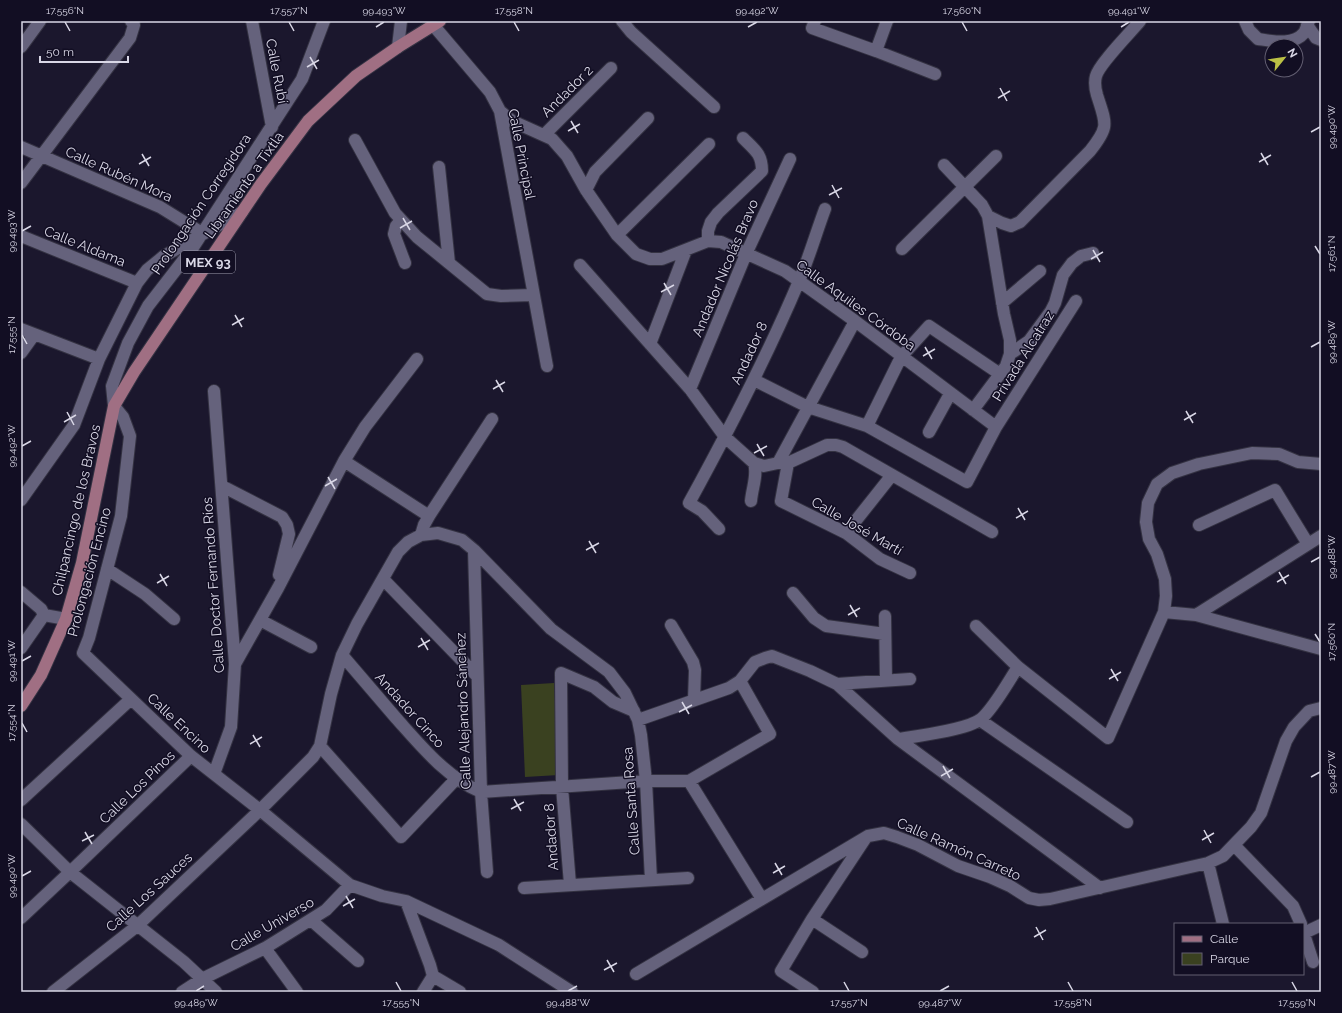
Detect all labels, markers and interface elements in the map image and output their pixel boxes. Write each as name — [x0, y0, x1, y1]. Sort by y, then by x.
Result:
text: 17.556°N — [46, 5, 84, 16]
text: 17.557°N — [270, 5, 308, 16]
text: 99.493°W — [362, 5, 406, 16]
text: 17.558°N — [495, 5, 533, 16]
text: 99.492°W — [735, 5, 779, 16]
text: 17.560°N — [943, 5, 981, 16]
text: 99.491°W — [1108, 5, 1151, 16]
street label: Calle Rubí — [263, 37, 291, 106]
scale bar — [40, 38, 128, 64]
north arrow — [1264, 38, 1304, 78]
text: 50 m — [46, 45, 74, 59]
text: N — [1284, 46, 1300, 60]
street label: Andador 2 — [538, 62, 596, 120]
text: 99.490°W — [1326, 104, 1337, 149]
street label: Calle Principal — [505, 107, 539, 201]
street label: Libramiento a Tixtla — [201, 129, 287, 241]
street label: Prolongación Corregidora — [148, 131, 254, 277]
street label: Calle Rubén Mora — [63, 143, 175, 205]
street label: Andador Nicolás Bravo — [689, 197, 761, 339]
text: 99.493°W — [6, 209, 17, 253]
street label: Calle Aldama — [42, 222, 128, 270]
text: 17.561°N — [1326, 236, 1337, 272]
road number: MEX 93 — [181, 251, 235, 273]
street label: Calle Aquiles Córdoba — [793, 256, 919, 354]
street label: Privada Alcatraz — [989, 308, 1057, 404]
text: 17.555°N — [6, 316, 17, 354]
street label: Andador 8 — [727, 319, 771, 387]
text: 99.489°W — [1326, 320, 1337, 364]
street label: Chilpancingo de los Bravos — [48, 423, 104, 597]
text: 99.492°W — [6, 424, 17, 468]
street label: Calle José Martí — [809, 494, 906, 559]
street label: Calle Doctor Fernando Ríos — [199, 496, 227, 674]
street label: Prolongación Encino — [64, 506, 114, 638]
text: 99.488°W — [1326, 534, 1337, 579]
text: 17.560°N — [1326, 623, 1337, 661]
street label: Calle Alejandro Sánchez — [452, 632, 474, 790]
text: 99.491°W — [6, 639, 17, 682]
street label: Andador Cinco — [372, 669, 448, 751]
street label: Calle Encino — [144, 690, 214, 756]
text: 17.554°N — [6, 704, 17, 742]
street label: Calle Santa Rosa — [619, 746, 643, 856]
street label: Calle Los Pinos — [96, 747, 178, 827]
text: 99.487°W — [1326, 750, 1337, 794]
street label: Andador 8 — [541, 803, 561, 871]
street label: Calle Ramón Carreto — [894, 814, 1024, 884]
street label: Calle Los Sauces — [103, 849, 196, 935]
text: 99.490°W — [6, 853, 17, 898]
street label: Calle Universo — [227, 894, 317, 954]
legend — [1174, 923, 1304, 975]
text: Calle — [1210, 932, 1238, 946]
text: Parque — [1210, 952, 1250, 966]
text: 99.489°W — [174, 997, 218, 1008]
text: 17.555°N — [382, 997, 420, 1008]
text: 99.488°W — [546, 997, 591, 1008]
text: 17.557°N — [830, 997, 868, 1008]
text: 99.487°W — [918, 997, 962, 1008]
text: 17.558°N — [1054, 997, 1092, 1008]
text: 17.559°N — [1278, 997, 1316, 1008]

